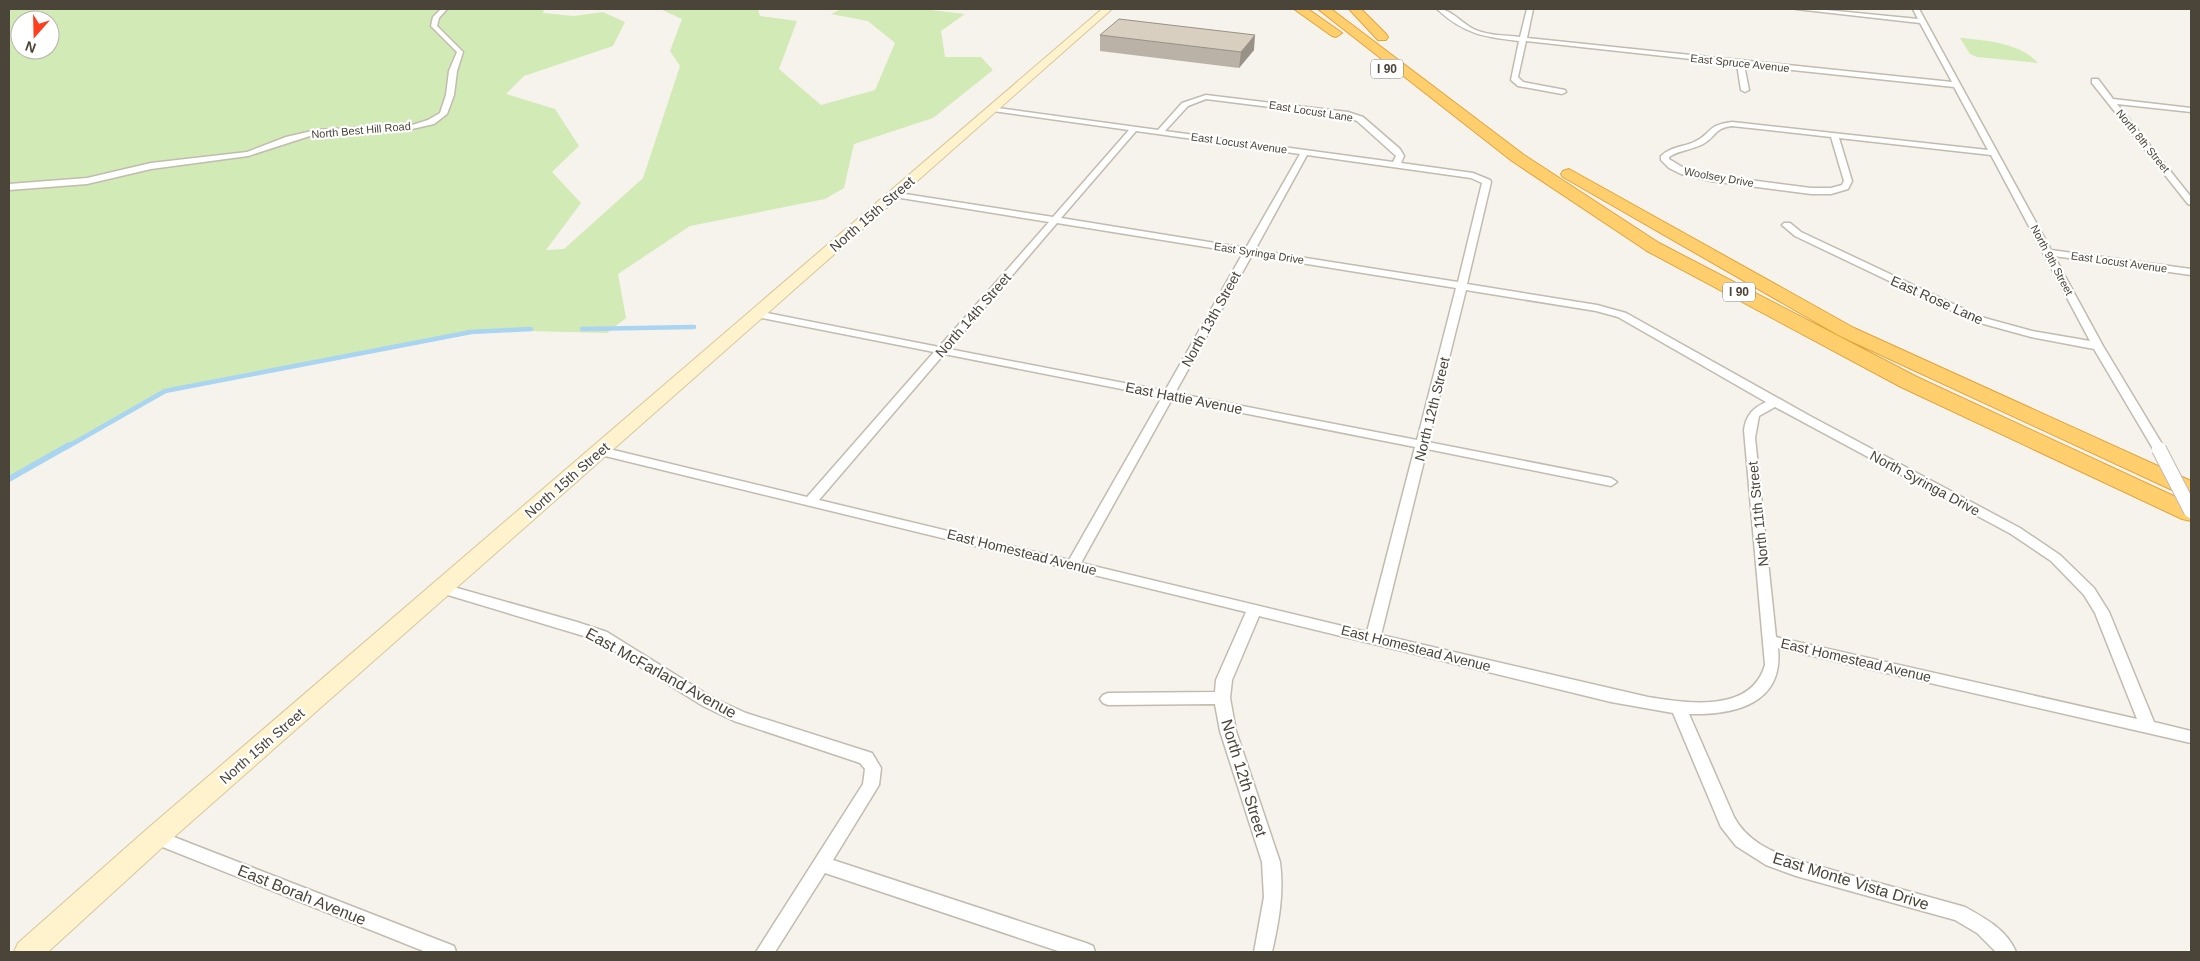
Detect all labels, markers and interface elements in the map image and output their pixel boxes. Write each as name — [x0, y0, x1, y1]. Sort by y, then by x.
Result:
north arrow — [10, 10, 60, 60]
text: N — [23, 38, 38, 56]
street label: East Spruce Avenue — [1690, 52, 1790, 74]
road number: I 90 — [1371, 60, 1403, 78]
street label: East Locust Lane — [1268, 98, 1354, 124]
street label: North 8th Street — [2114, 107, 2172, 175]
street label: North Best Hill Road — [311, 120, 411, 140]
street label: East Locust Avenue — [1190, 130, 1288, 156]
street label: Woolsey Drive — [1683, 165, 1755, 189]
street label: North 15th Street — [827, 173, 918, 255]
street label: North 9th Street — [2028, 223, 2076, 297]
street label: East Syringa Drive — [1213, 240, 1305, 266]
street label: East Locust Avenue — [2070, 249, 2168, 275]
street label: North 13th Street — [1178, 268, 1244, 370]
street label: North 14th Street — [932, 269, 1014, 360]
street label: East Rose Lane — [1888, 272, 1986, 328]
road number: I 90 — [1723, 282, 1755, 302]
street label: North 12th Street — [1411, 355, 1453, 463]
street label: East Hattie Avenue — [1124, 379, 1244, 417]
street label: North 15th Street — [522, 439, 613, 521]
street label: North Syringa Drive — [1867, 447, 1983, 519]
street label: North 11th Street — [1745, 461, 1771, 567]
street label: East Homestead Avenue — [945, 526, 1099, 578]
street label: East Homestead Avenue — [1339, 622, 1493, 674]
street label: East McFarland Avenue — [583, 624, 739, 722]
street label: East Homestead Avenue — [1779, 635, 1933, 685]
street label: North 15th Street — [217, 705, 308, 787]
street label: North 12th Street — [1218, 717, 1270, 839]
street label: East Monte Vista Drive — [1771, 849, 1931, 913]
street label: East Borah Avenue — [235, 862, 369, 929]

